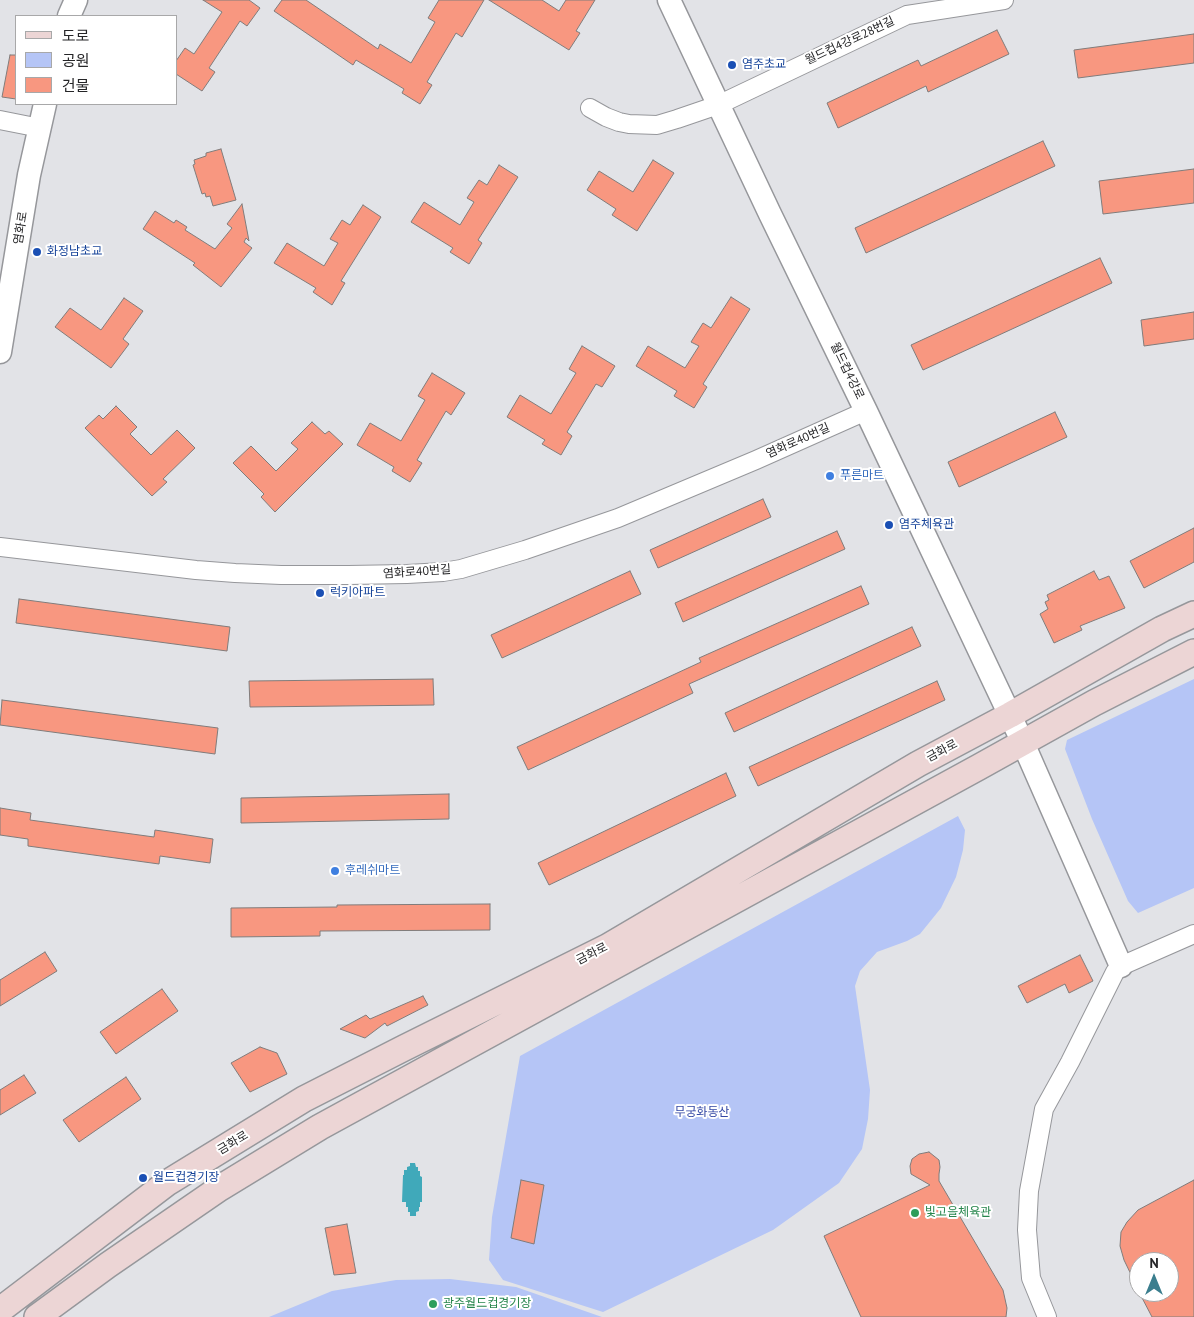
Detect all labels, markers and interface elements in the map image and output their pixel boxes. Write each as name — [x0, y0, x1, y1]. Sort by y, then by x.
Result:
street label: 월드컵4강로28번길 — [803, 14, 897, 68]
legend — [15, 15, 178, 105]
text: 도로 — [62, 26, 90, 45]
text: 공원 — [62, 51, 90, 70]
place label: 염주초교 — [742, 58, 786, 72]
marker: 염주초교 — [726, 59, 738, 71]
text: 건물 — [62, 76, 90, 95]
street label: 염화로 — [11, 211, 31, 245]
place label: 화정남초교 — [47, 245, 102, 259]
marker: 화정남초교 — [31, 246, 43, 258]
street label: 월드컵4강로 — [827, 340, 867, 402]
street label: 염화로40번길 — [764, 421, 832, 461]
place label: 푸른마트 — [840, 469, 884, 483]
marker: 푸른마트 — [824, 470, 836, 482]
place label: 염주체육관 — [899, 518, 954, 532]
marker: 염주체육관 — [883, 519, 895, 531]
street label: 염화로40번길 — [382, 562, 452, 582]
place label: 럭키아파트 — [330, 586, 385, 600]
marker: 럭키아파트 — [314, 587, 326, 599]
street label: 금화로 — [924, 737, 960, 765]
place label: 후레쉬마트 — [345, 864, 400, 878]
marker: 후레쉬마트 — [329, 865, 341, 877]
street label: 금화로 — [574, 940, 610, 968]
park label: 무궁화동산 — [674, 1106, 730, 1120]
street label: 금화로 — [215, 1128, 251, 1158]
place label: 월드컵경기장 — [153, 1171, 219, 1185]
marker: 월드컵경기장 — [137, 1172, 149, 1184]
place label: 빛고을체육관 — [925, 1206, 991, 1220]
marker: 빛고을체육관 — [909, 1207, 921, 1219]
north arrow — [1129, 1252, 1179, 1302]
text: N — [1149, 1254, 1159, 1272]
place label: 광주월드컵경기장 — [443, 1297, 531, 1311]
marker: 광주월드컵경기장 — [427, 1298, 439, 1310]

